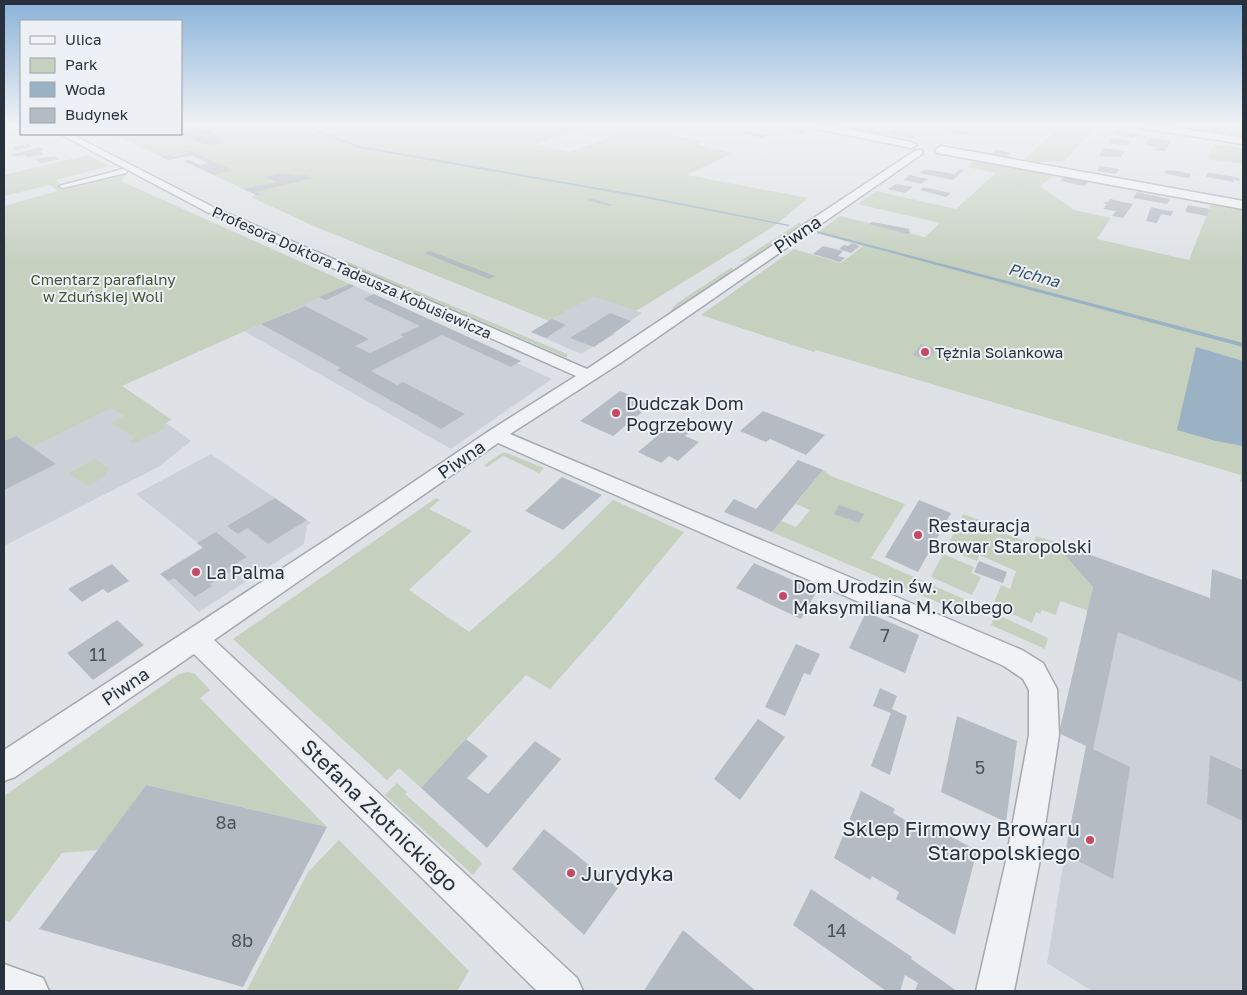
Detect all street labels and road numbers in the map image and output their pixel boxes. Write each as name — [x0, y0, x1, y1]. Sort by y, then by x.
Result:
street label: Profesora Doktora Tadeusza Kobusiewicza — [209, 202, 495, 342]
street label: Piwna — [769, 210, 825, 258]
street label: Piwna — [433, 435, 489, 483]
street label: Piwna — [97, 662, 153, 710]
street label: Stefana Złotnickiego — [296, 733, 464, 897]

